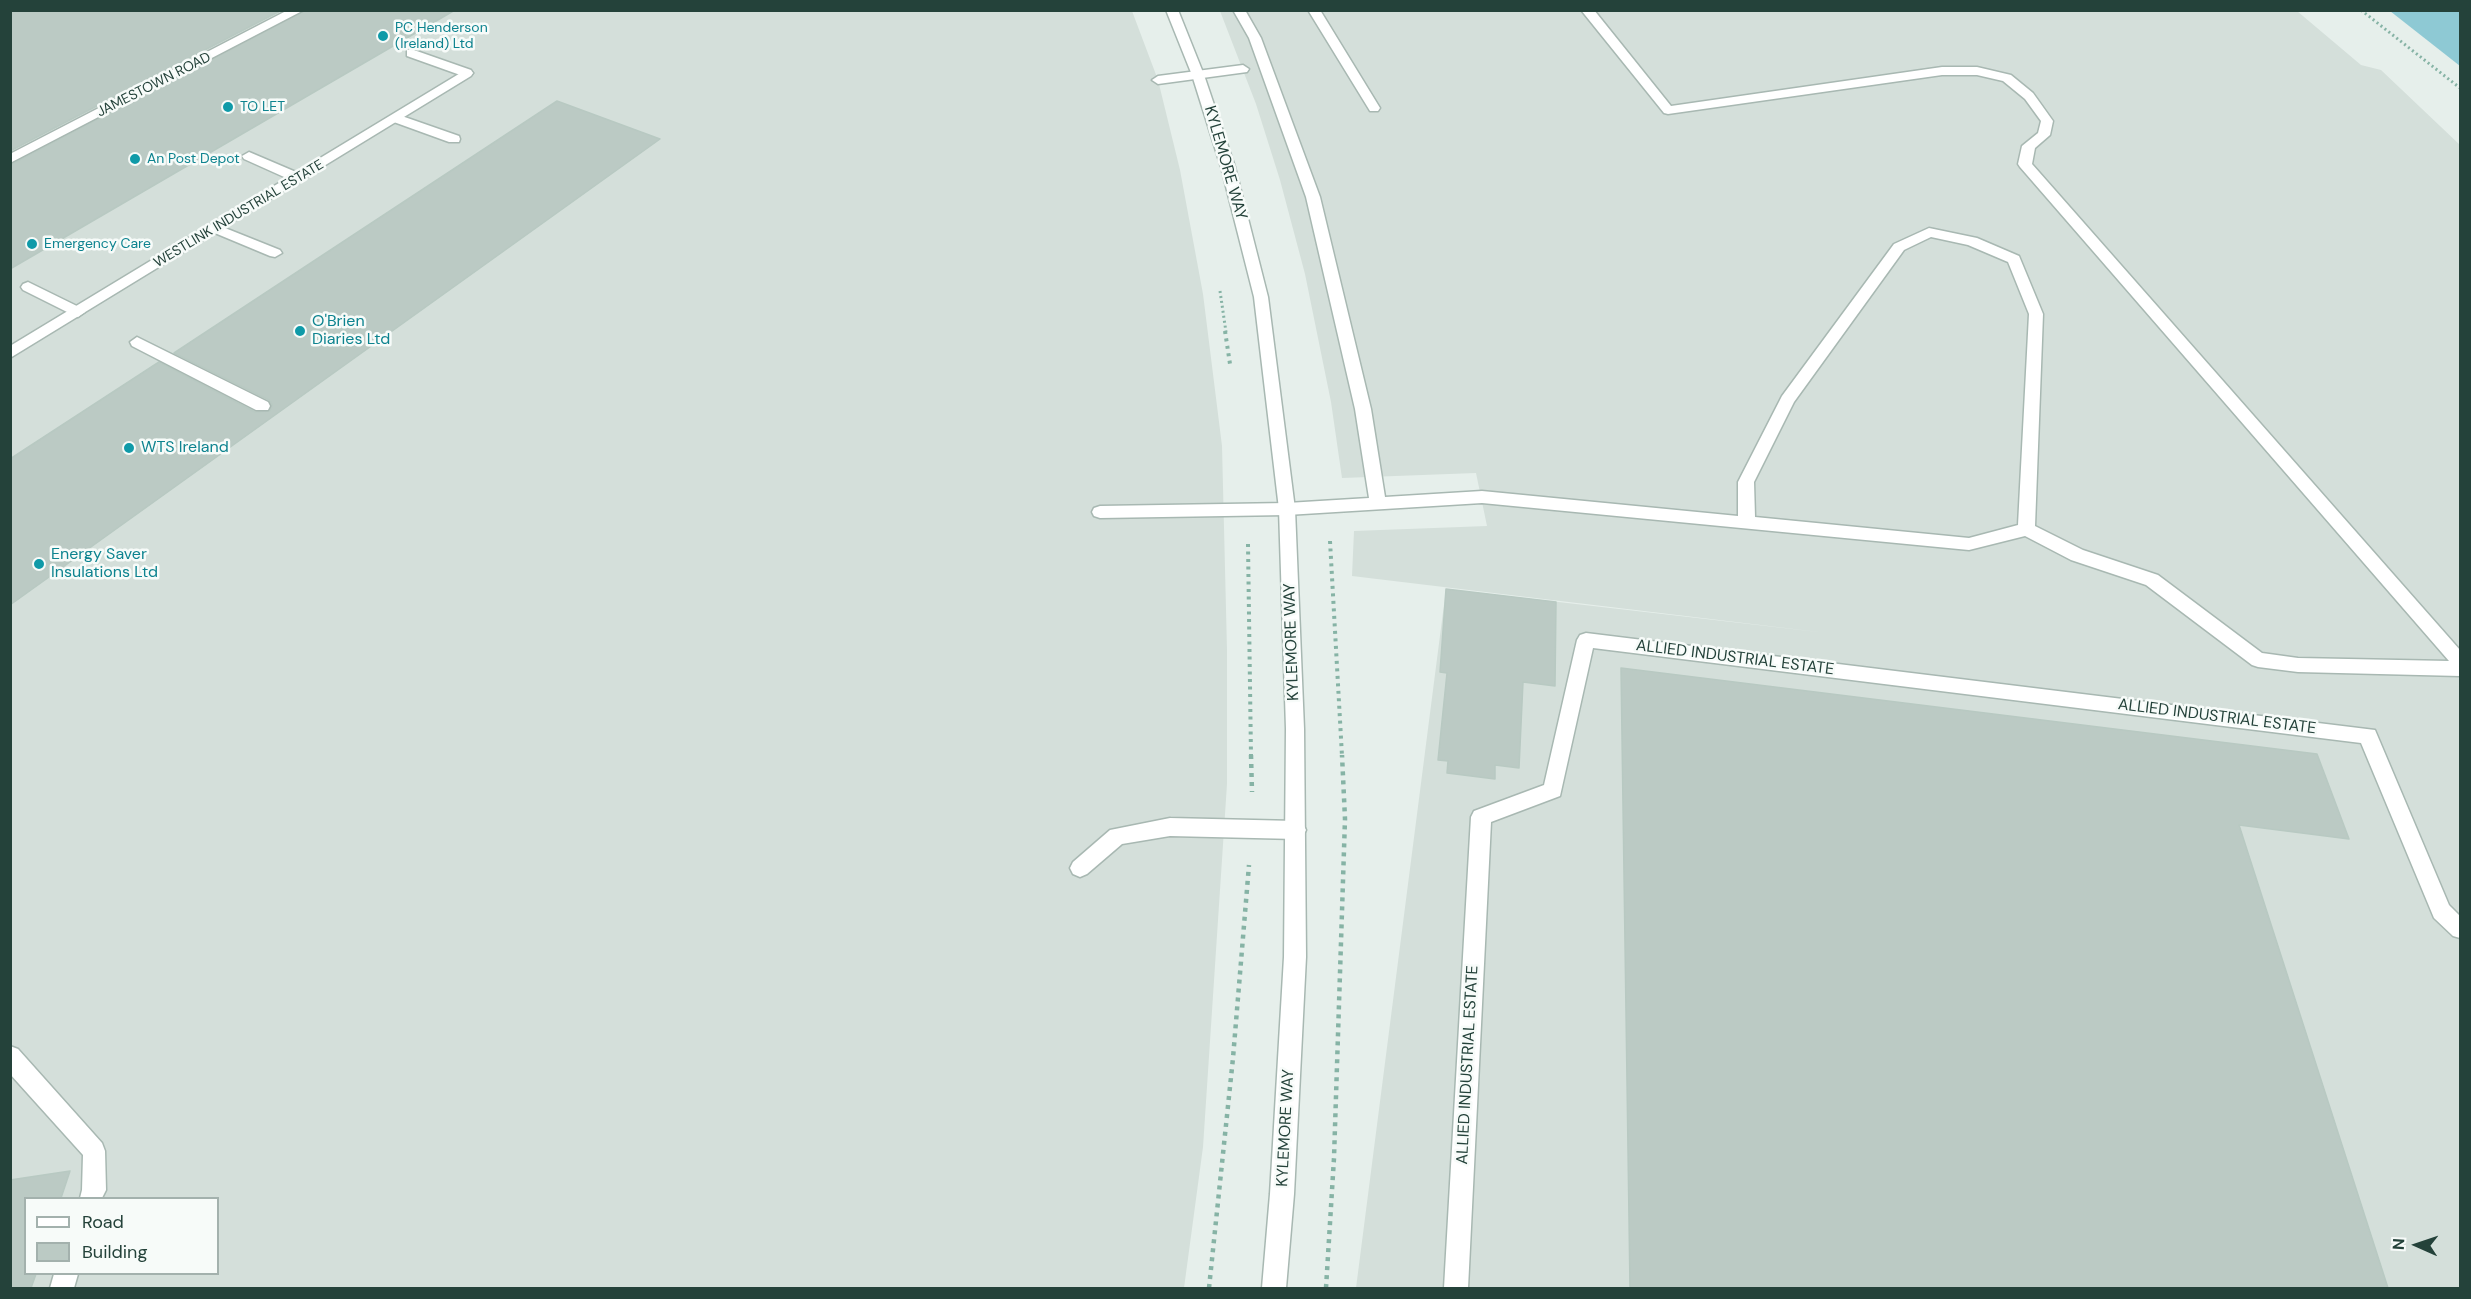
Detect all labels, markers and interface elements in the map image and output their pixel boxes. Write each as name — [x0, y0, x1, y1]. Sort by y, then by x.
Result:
place label: PC Henderson (Ireland) Ltd — [395, 20, 488, 52]
marker: PC Henderson (Ireland) Ltd — [376, 29, 390, 43]
street label: JAMESTOWN ROAD — [94, 49, 214, 121]
place label: TO LET — [240, 99, 285, 115]
marker: TO LET — [221, 100, 235, 114]
street label: KYLEMORE WAY — [1200, 104, 1250, 222]
place label: An Post Depot — [147, 151, 240, 167]
marker: An Post Depot — [128, 152, 142, 166]
street label: WESTLINK INDUSTRIAL ESTATE — [151, 156, 327, 272]
place label: Emergency Care — [44, 236, 151, 252]
marker: Emergency Care — [25, 237, 39, 251]
place label: O'Brien Diaries Ltd — [312, 312, 390, 350]
marker: O'Brien Diaries Ltd — [293, 324, 307, 338]
place label: WTS Ireland — [141, 438, 229, 458]
marker: WTS Ireland — [122, 441, 136, 455]
place label: Energy Saver Insulations Ltd — [51, 545, 158, 583]
marker: Energy Saver Insulations Ltd — [32, 557, 46, 571]
street label: KYLEMORE WAY — [1280, 583, 1304, 701]
street label: ALLIED INDUSTRIAL ESTATE — [1635, 636, 1835, 680]
street label: ALLIED INDUSTRIAL ESTATE — [2117, 695, 2317, 739]
street label: ALLIED INDUSTRIAL ESTATE — [1453, 965, 1483, 1165]
street label: KYLEMORE WAY — [1273, 1069, 1299, 1187]
legend — [24, 1197, 219, 1275]
text: Road — [82, 1210, 124, 1234]
north arrow — [2387, 1215, 2447, 1275]
text: N — [2388, 1238, 2409, 1250]
text: Building — [82, 1240, 147, 1264]

